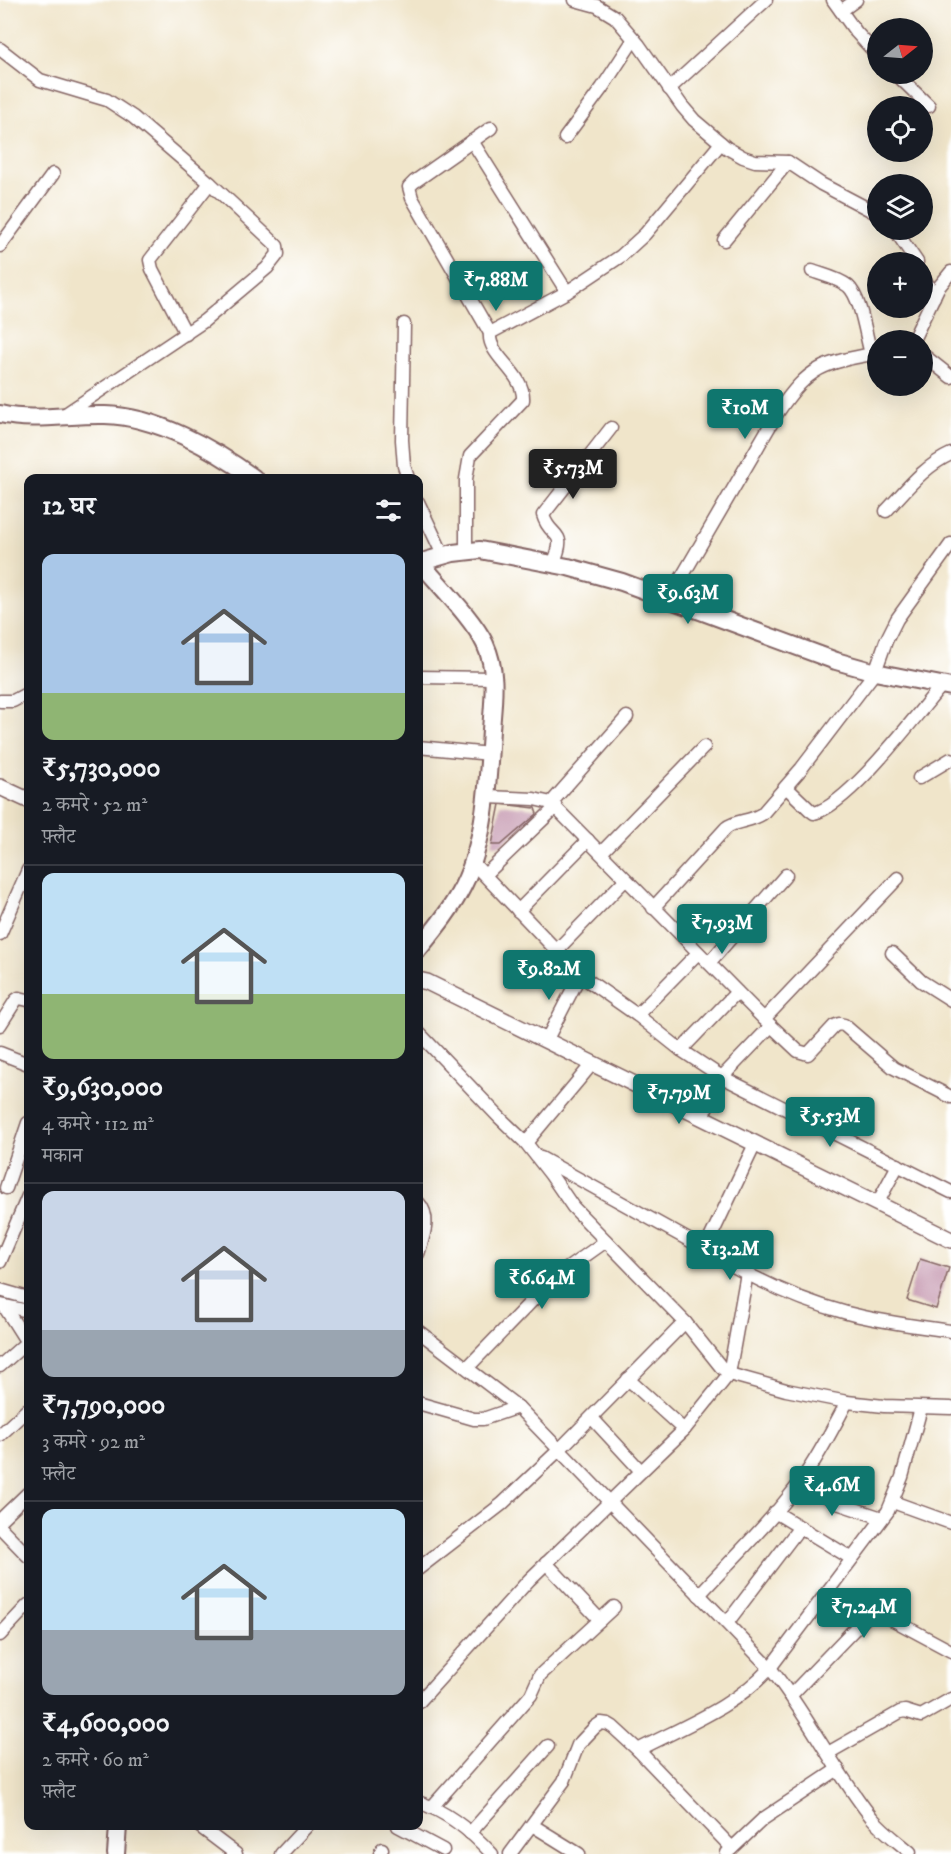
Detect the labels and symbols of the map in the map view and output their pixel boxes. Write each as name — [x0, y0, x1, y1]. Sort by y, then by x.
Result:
north arrow — [867, 18, 933, 84]
pin: ₹7.88M — [447, 261, 545, 312]
pin: ₹10M — [709, 389, 781, 440]
pin: ₹5.73M — [524, 449, 622, 500]
pin: ₹9.63M — [639, 574, 737, 625]
pin: ₹7.93M — [673, 904, 771, 955]
pin: ₹9.82M — [500, 950, 598, 1001]
pin: ₹7.79M — [630, 1074, 728, 1125]
pin: ₹5.53M — [781, 1097, 879, 1148]
pin: ₹13.2M — [681, 1230, 779, 1281]
pin: ₹6.64M — [493, 1259, 591, 1310]
pin: ₹4.6M — [790, 1466, 874, 1517]
pin: ₹7.24M — [815, 1588, 913, 1639]

